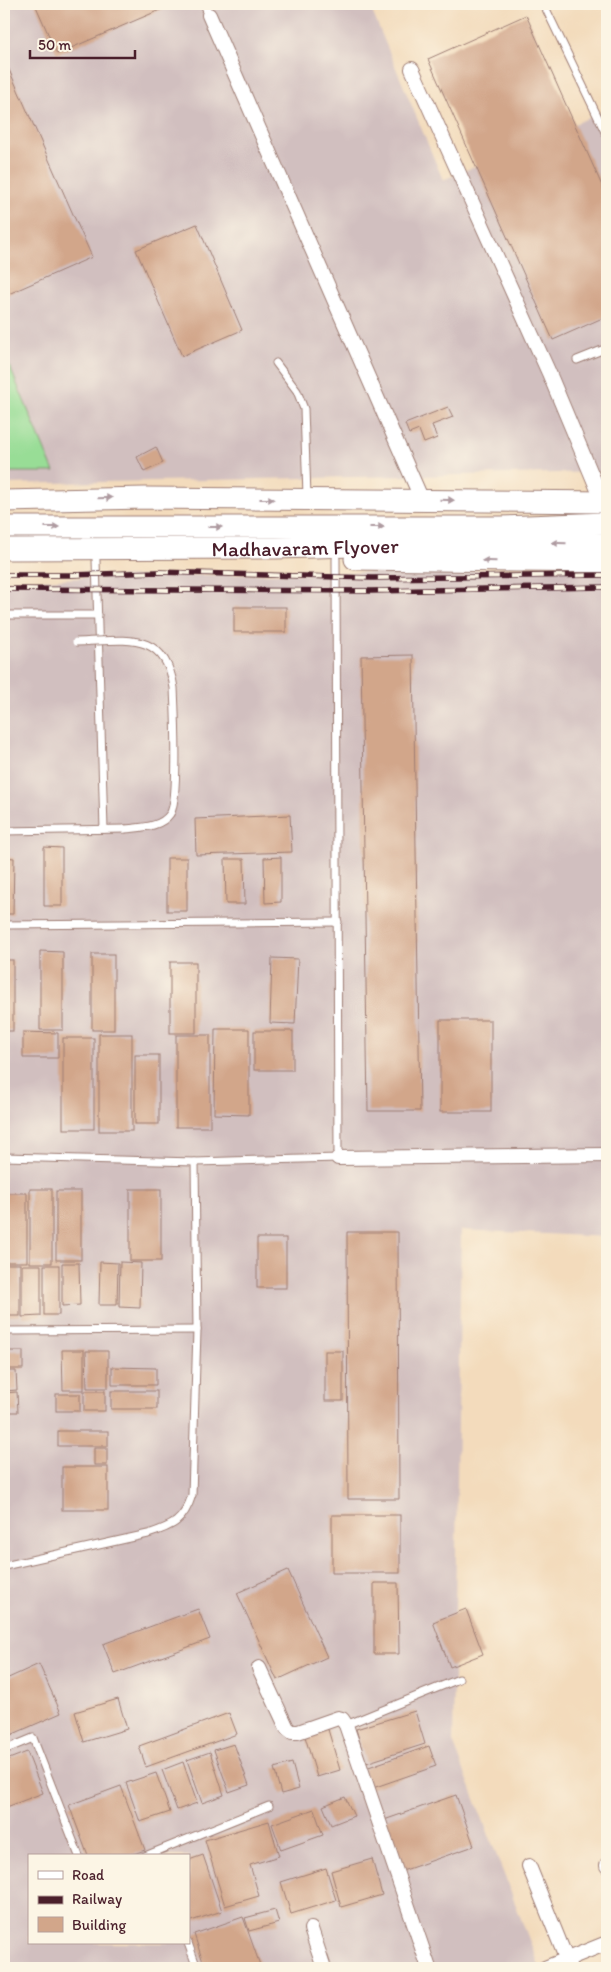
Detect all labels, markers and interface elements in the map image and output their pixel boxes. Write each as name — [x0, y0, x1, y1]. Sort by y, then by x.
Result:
scale bar — [30, 28, 135, 60]
text: 50 m — [38, 36, 71, 54]
one-way arrow — [97, 494, 113, 502]
one-way arrow — [260, 495, 276, 503]
one-way arrow — [440, 496, 456, 504]
one-way arrow — [45, 523, 61, 531]
one-way arrow — [207, 523, 223, 531]
one-way arrow — [370, 523, 386, 531]
street label: Madhavaram Flyover — [211, 532, 400, 561]
one-way arrow — [550, 539, 566, 547]
one-way arrow — [480, 557, 496, 565]
legend — [28, 1854, 190, 1944]
text: Road — [72, 1866, 105, 1884]
text: Railway — [72, 1890, 122, 1908]
text: Building — [72, 1916, 126, 1934]

